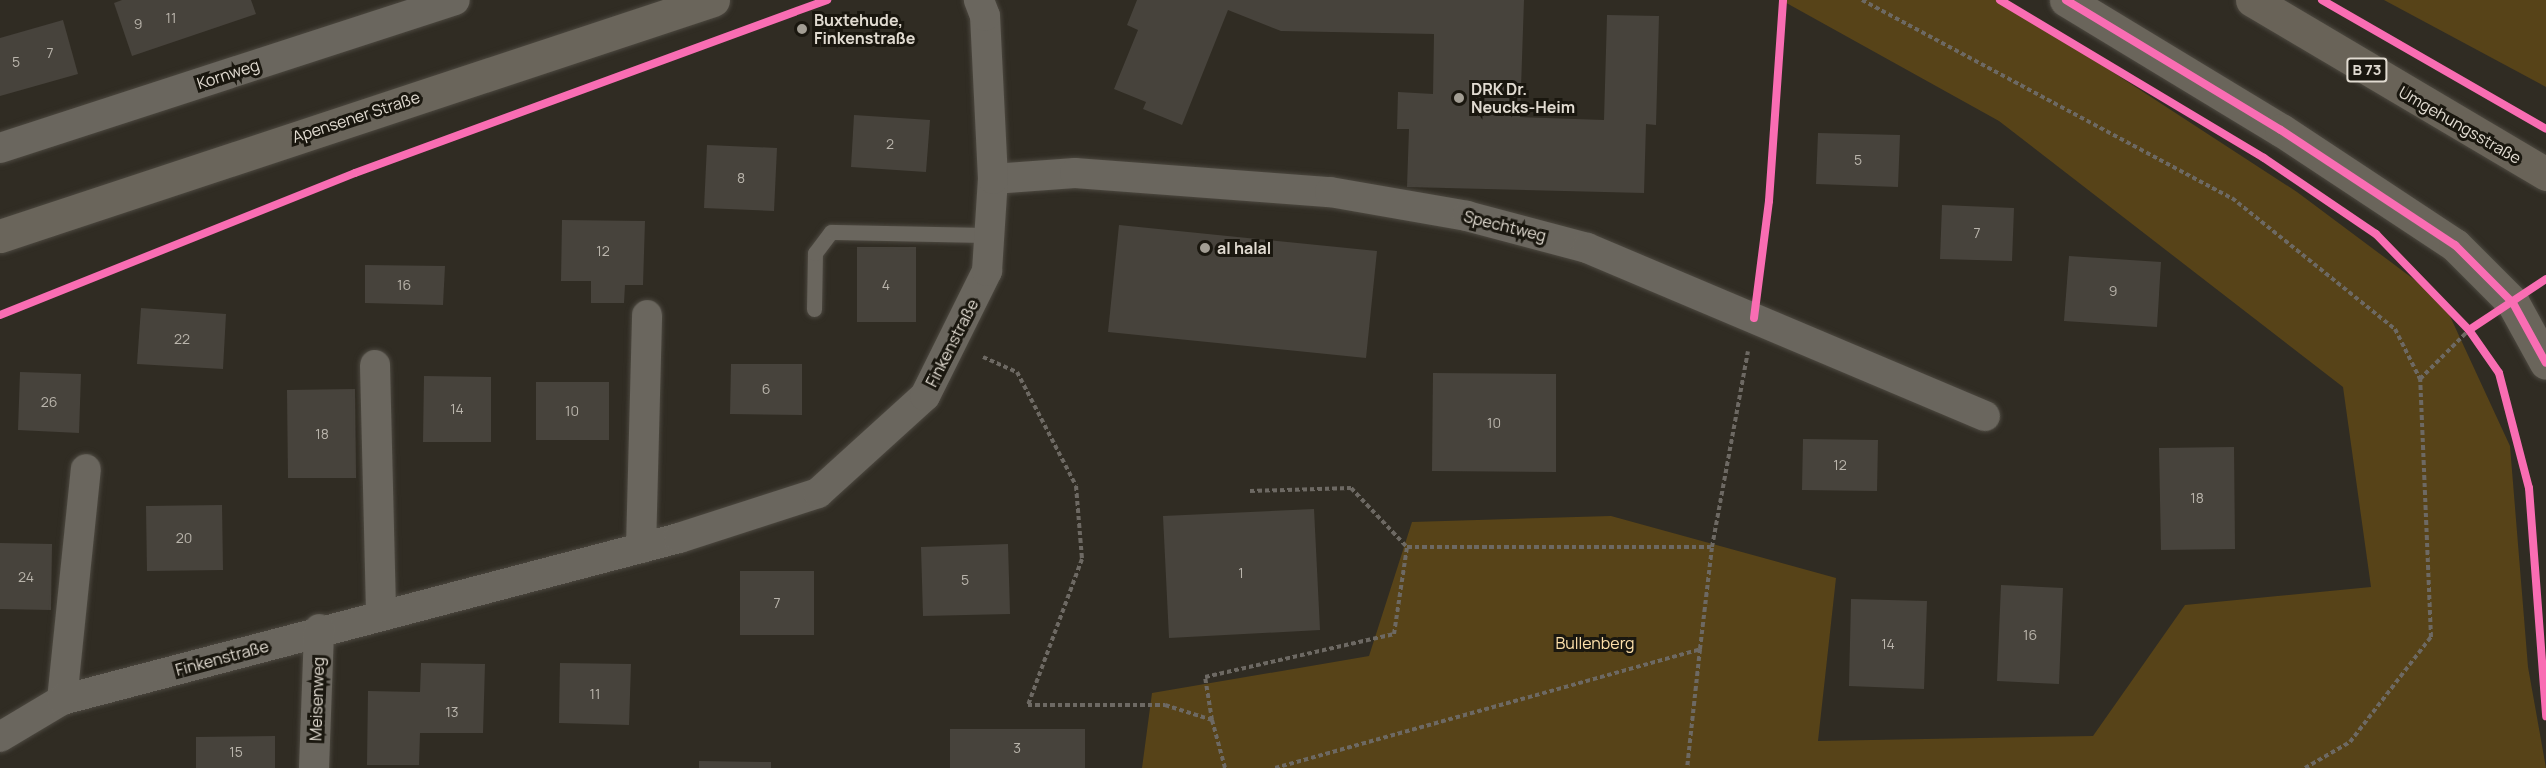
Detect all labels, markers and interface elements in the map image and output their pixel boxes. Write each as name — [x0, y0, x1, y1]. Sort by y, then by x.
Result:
house number: 11 — [166, 10, 176, 26]
place label: Buxtehude, Finkenstraße — [814, 10, 915, 48]
house number: 9 — [134, 16, 142, 32]
marker: Buxtehude, Finkenstraße — [795, 22, 809, 36]
house number: 7 — [46, 45, 54, 61]
house number: 5 — [12, 54, 20, 70]
street label: Kornweg — [194, 55, 262, 93]
road number: B 73 — [2346, 58, 2388, 82]
place label: DRK Dr. Neucks-Heim — [1471, 79, 1575, 117]
street label: Umgehungsstraße — [2395, 82, 2525, 168]
street label: Apensener Straße — [290, 87, 422, 147]
marker: DRK Dr. Neucks-Heim — [1452, 91, 1466, 105]
house number: 2 — [886, 136, 894, 152]
house number: 5 — [1854, 152, 1862, 168]
house number: 8 — [737, 170, 745, 186]
street label: Spechtweg — [1462, 206, 1548, 246]
house number: 7 — [1973, 225, 1981, 241]
place label: al halal — [1217, 238, 1271, 258]
marker: al halal — [1198, 241, 1212, 255]
house number: 12 — [596, 243, 610, 259]
house number: 16 — [397, 277, 411, 293]
house number: 4 — [882, 277, 890, 293]
house number: 9 — [2109, 283, 2117, 299]
street label: Finkenstraße — [922, 296, 982, 390]
house number: 22 — [174, 331, 190, 347]
house number: 6 — [762, 381, 770, 397]
house number: 26 — [41, 394, 57, 410]
house number: 14 — [450, 401, 464, 417]
house number: 10 — [565, 403, 579, 419]
house number: 10 — [1487, 415, 1501, 431]
house number: 18 — [315, 426, 329, 442]
house number: 12 — [1833, 457, 1847, 473]
house number: 18 — [2190, 490, 2204, 506]
house number: 20 — [176, 530, 192, 546]
house number: 1 — [1238, 565, 1244, 581]
house number: 24 — [18, 569, 34, 585]
house number: 5 — [961, 572, 969, 588]
house number: 7 — [773, 595, 781, 611]
house number: 16 — [2023, 627, 2037, 643]
park label: Bullenberg — [1555, 633, 1635, 653]
street label: Finkenstraße — [173, 636, 271, 680]
house number: 14 — [1881, 636, 1895, 652]
street label: Meisenweg — [306, 657, 328, 741]
house number: 11 — [590, 686, 600, 702]
house number: 13 — [445, 704, 459, 720]
house number: 3 — [1013, 740, 1021, 756]
house number: 15 — [229, 744, 243, 760]

